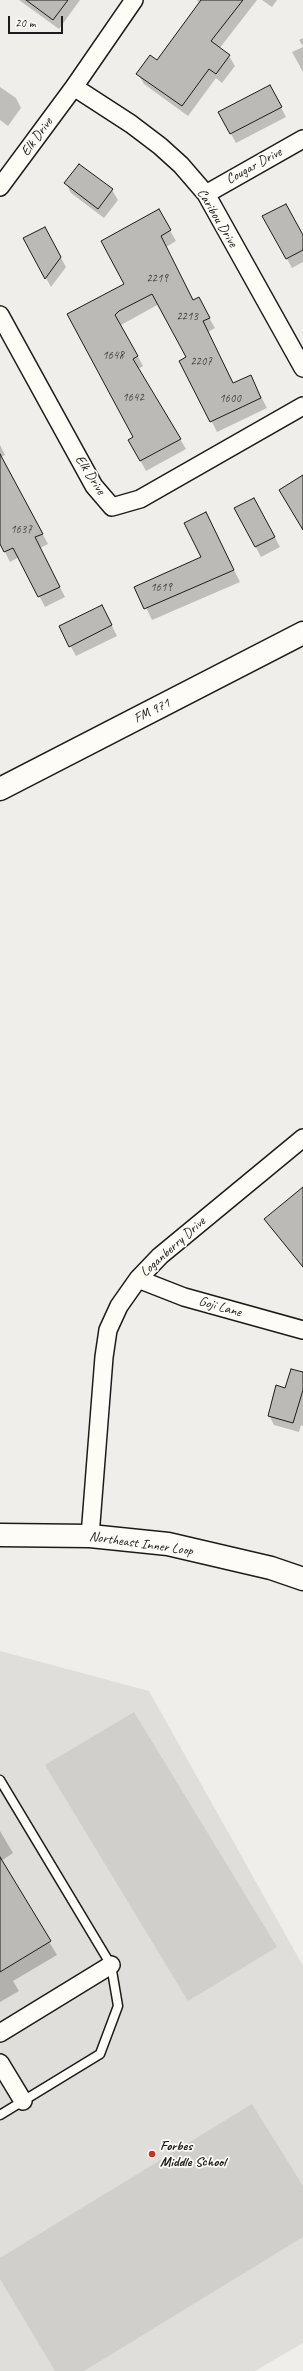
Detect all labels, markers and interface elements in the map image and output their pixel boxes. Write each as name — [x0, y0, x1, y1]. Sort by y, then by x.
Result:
scale bar — [10, 8, 65, 34]
text: 20 m — [15, 15, 35, 31]
street label: Elk Drive — [17, 115, 57, 159]
street label: Cougar Drive — [223, 144, 285, 188]
street label: Caribou Drive — [193, 186, 241, 250]
house number: 2219 — [146, 272, 168, 286]
house number: 2213 — [176, 310, 198, 324]
house number: 1648 — [102, 349, 124, 363]
house number: 2207 — [190, 355, 212, 369]
house number: 1642 — [122, 391, 144, 405]
house number: 1600 — [219, 392, 241, 406]
street label: Elk Drive — [71, 452, 109, 498]
house number: 1637 — [10, 523, 32, 537]
house number: 1619 — [150, 581, 172, 595]
street label: FM 971 — [131, 695, 173, 727]
street label: Loganberry Drive — [137, 1213, 209, 1281]
street label: Goji Lane — [197, 1293, 243, 1321]
street label: Northeast Inner Loop — [88, 1528, 194, 1560]
place label: Forbes Middle School — [160, 2138, 226, 2170]
marker: Forbes Middle School — [147, 2149, 157, 2159]

